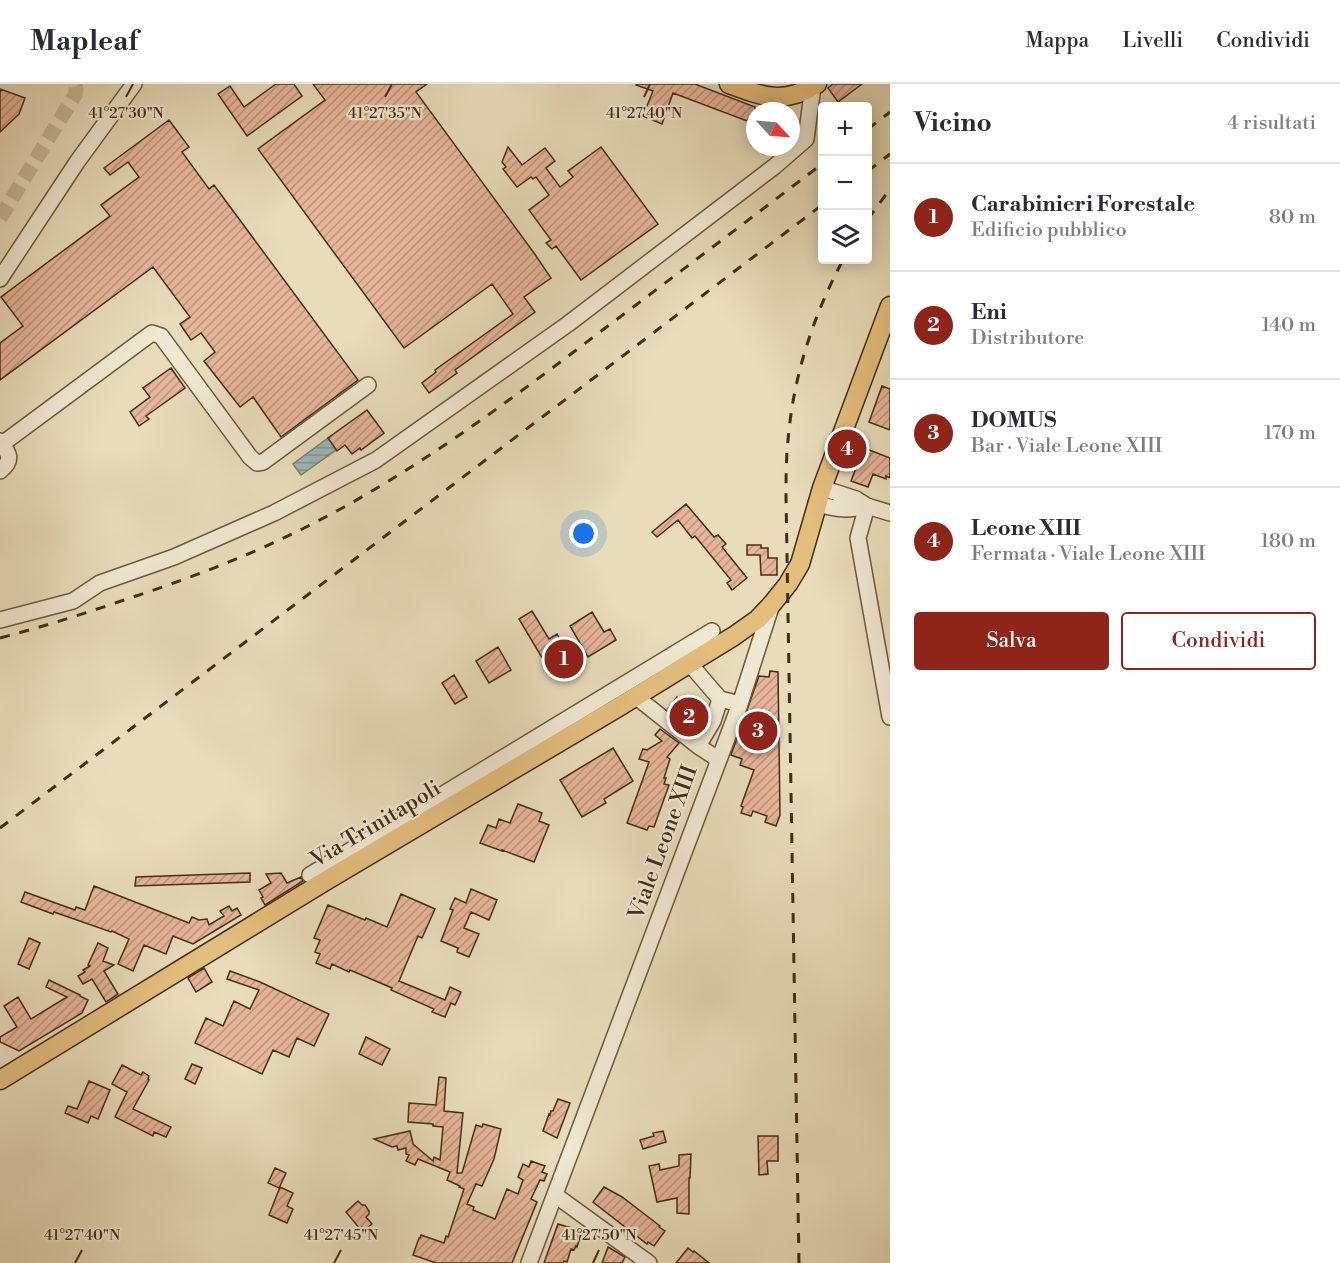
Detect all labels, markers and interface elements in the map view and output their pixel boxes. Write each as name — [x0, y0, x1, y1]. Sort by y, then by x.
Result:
text: Mapleaf — [30, 24, 138, 59]
text: Mappa — [1025, 28, 1089, 54]
text: Livelli — [1122, 28, 1183, 54]
text: Condividi — [1216, 28, 1310, 54]
north arrow — [746, 102, 800, 156]
map controls — [818, 102, 872, 264]
button: + — [818, 102, 872, 156]
text: 41°27'30"N — [88, 104, 164, 123]
text: 41°27'35"N — [348, 104, 422, 123]
text: 41°27'40"N — [606, 104, 682, 123]
text: Vicino — [914, 107, 992, 139]
text: 4 risultati — [1227, 111, 1316, 136]
button: − — [818, 156, 872, 210]
text: Carabinieri Forestale — [971, 191, 1195, 218]
text: 1 — [929, 205, 938, 230]
text: 80 m — [1269, 205, 1316, 230]
button: layers — [818, 210, 872, 264]
text: Edificio pubblico — [971, 218, 1127, 243]
text: Eni — [971, 299, 1007, 326]
text: 2 — [927, 313, 940, 338]
text: 140 m — [1261, 313, 1316, 338]
text: Distributore — [971, 326, 1084, 351]
text: DOMUS — [971, 407, 1057, 434]
text: 3 — [927, 421, 940, 446]
text: 170 m — [1264, 421, 1316, 446]
pin: 4 — [828, 426, 866, 472]
text: Bar · Viale Leone XIII — [971, 434, 1162, 459]
text: Leone XIII — [971, 515, 1081, 542]
your location — [569, 519, 598, 548]
text: 4 — [927, 529, 940, 554]
text: 180 m — [1261, 529, 1316, 554]
text: Fermata · Viale Leone XIII — [971, 542, 1206, 567]
button: Salva — [914, 612, 1109, 670]
button: Condividi — [1121, 612, 1316, 670]
pin: 1 — [544, 636, 584, 682]
pin: 2 — [670, 694, 708, 740]
pin: 3 — [738, 708, 777, 754]
street label: Viale Leone XIII — [623, 761, 704, 924]
street label: Via Trinitapoli — [305, 775, 446, 874]
text: 41°27'40"N — [44, 1226, 120, 1245]
text: 41°27'45"N — [304, 1226, 378, 1245]
text: 41°27'50"N — [561, 1226, 637, 1245]

